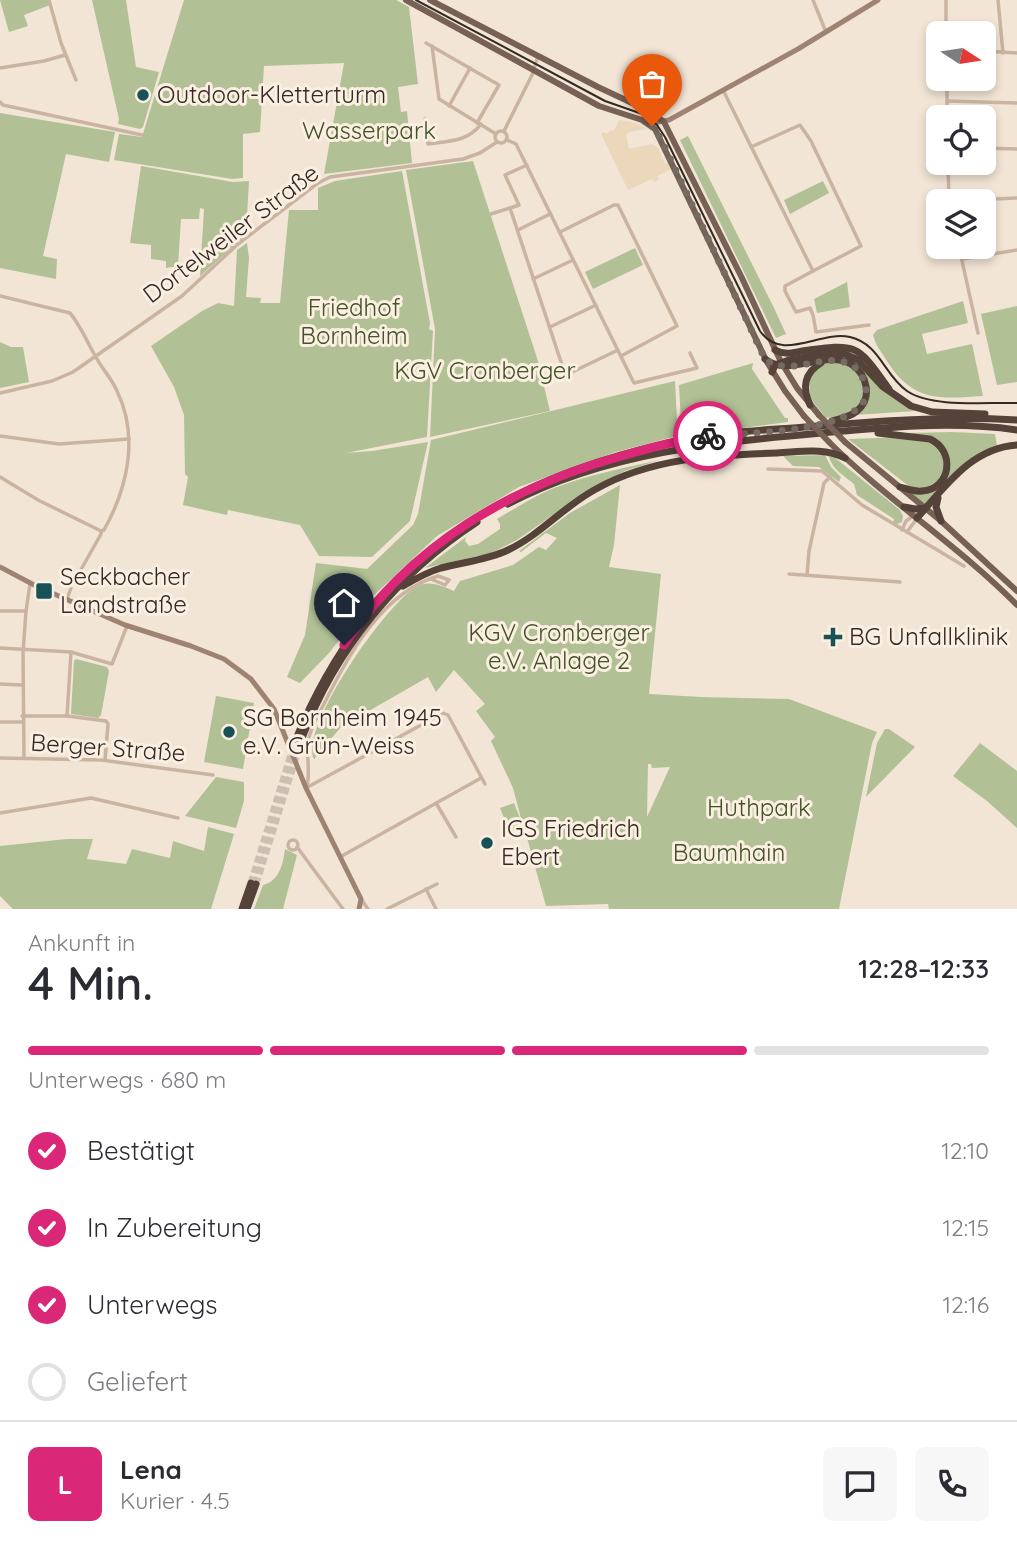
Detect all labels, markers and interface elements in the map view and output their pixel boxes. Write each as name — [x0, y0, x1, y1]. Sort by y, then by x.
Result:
north arrow — [926, 21, 996, 91]
map controls — [926, 21, 996, 259]
pin — [622, 54, 682, 126]
icon: bag — [633, 65, 671, 103]
place label: Outdoor-Kletterturm — [157, 79, 386, 109]
marker: Outdoor-Kletterturm — [135, 87, 151, 103]
button: locate — [926, 105, 996, 175]
park label: Wasserpark — [302, 115, 436, 145]
street label: Dortelweiler Straße — [137, 157, 324, 309]
button: layers — [926, 189, 996, 259]
park label: Friedhof Bornheim — [300, 292, 408, 350]
park label: KGV Cronberger — [394, 355, 576, 385]
courier — [673, 401, 743, 471]
icon: bike — [689, 417, 727, 455]
place label: Seckbacher Landstraße — [60, 561, 190, 619]
pin — [314, 573, 374, 645]
marker: Seckbacher Landstraße — [34, 581, 54, 601]
icon: home — [325, 584, 363, 622]
park label: KGV Cronberger e.V. Anlage 2 — [468, 617, 650, 675]
place label: BG Unfallklinik — [849, 621, 1008, 651]
marker: BG Unfallklinik — [823, 627, 843, 647]
place label: SG Bornheim 1945 e.V. Grün-Weiss — [243, 702, 442, 760]
marker: SG Bornheim 1945 e.V. Grün-Weiss — [221, 724, 237, 740]
street label: Berger Straße — [30, 727, 186, 767]
park label: Huthpark — [707, 792, 811, 822]
place label: IGS Friedrich Ebert — [501, 813, 640, 871]
marker: IGS Friedrich Ebert — [479, 835, 495, 851]
park label: Baumhain — [673, 837, 785, 867]
text: Ankunft in — [28, 928, 135, 957]
text: 12:28–12:33 — [858, 952, 989, 985]
text: 4 Min. — [28, 954, 153, 1012]
text: Unterwegs · 680 m — [28, 1065, 226, 1094]
icon: check — [28, 1132, 66, 1170]
text: Bestätigt — [87, 1134, 195, 1167]
text: 12:10 — [941, 1136, 989, 1165]
icon: check — [28, 1209, 66, 1247]
text: In Zubereitung — [87, 1211, 262, 1244]
text: 12:15 — [942, 1213, 989, 1242]
icon: check — [28, 1286, 66, 1324]
text: Unterwegs — [87, 1288, 218, 1321]
text: 12:16 — [943, 1290, 989, 1319]
text: Geliefert — [87, 1365, 188, 1398]
button: chat — [823, 1447, 897, 1521]
button: phone — [915, 1447, 989, 1521]
text: Lena — [120, 1453, 182, 1486]
text: L — [58, 1468, 72, 1501]
text: Kurier · 4.5 — [120, 1486, 230, 1515]

